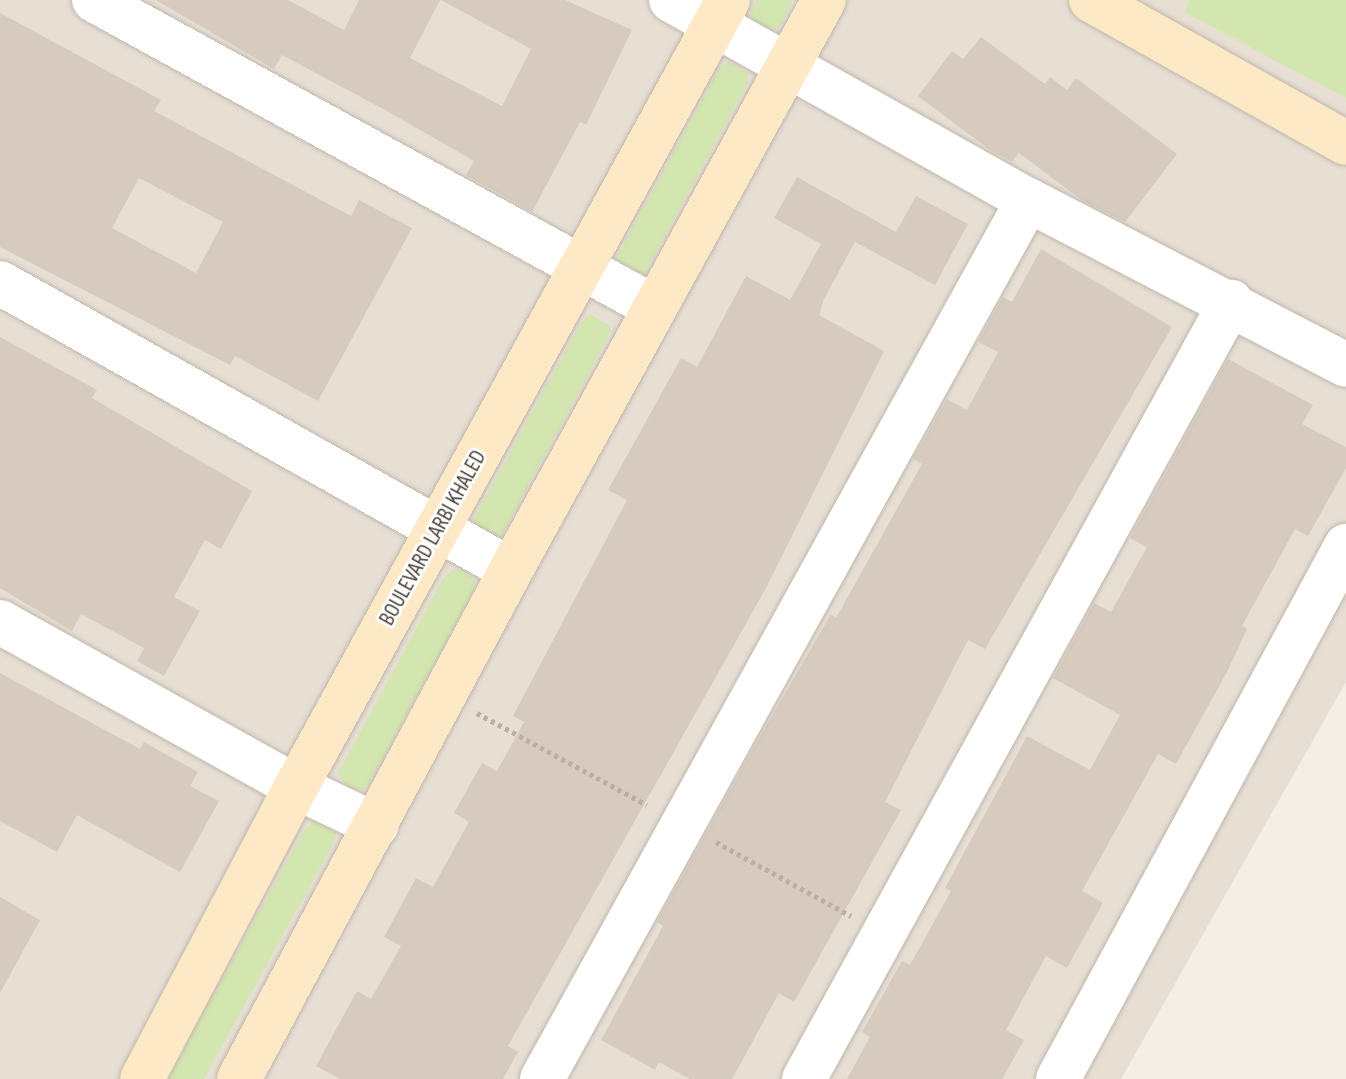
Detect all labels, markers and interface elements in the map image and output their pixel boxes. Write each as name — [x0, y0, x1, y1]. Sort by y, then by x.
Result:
street label: BOULEVARD LARBI KHALED — [374, 446, 492, 630]

